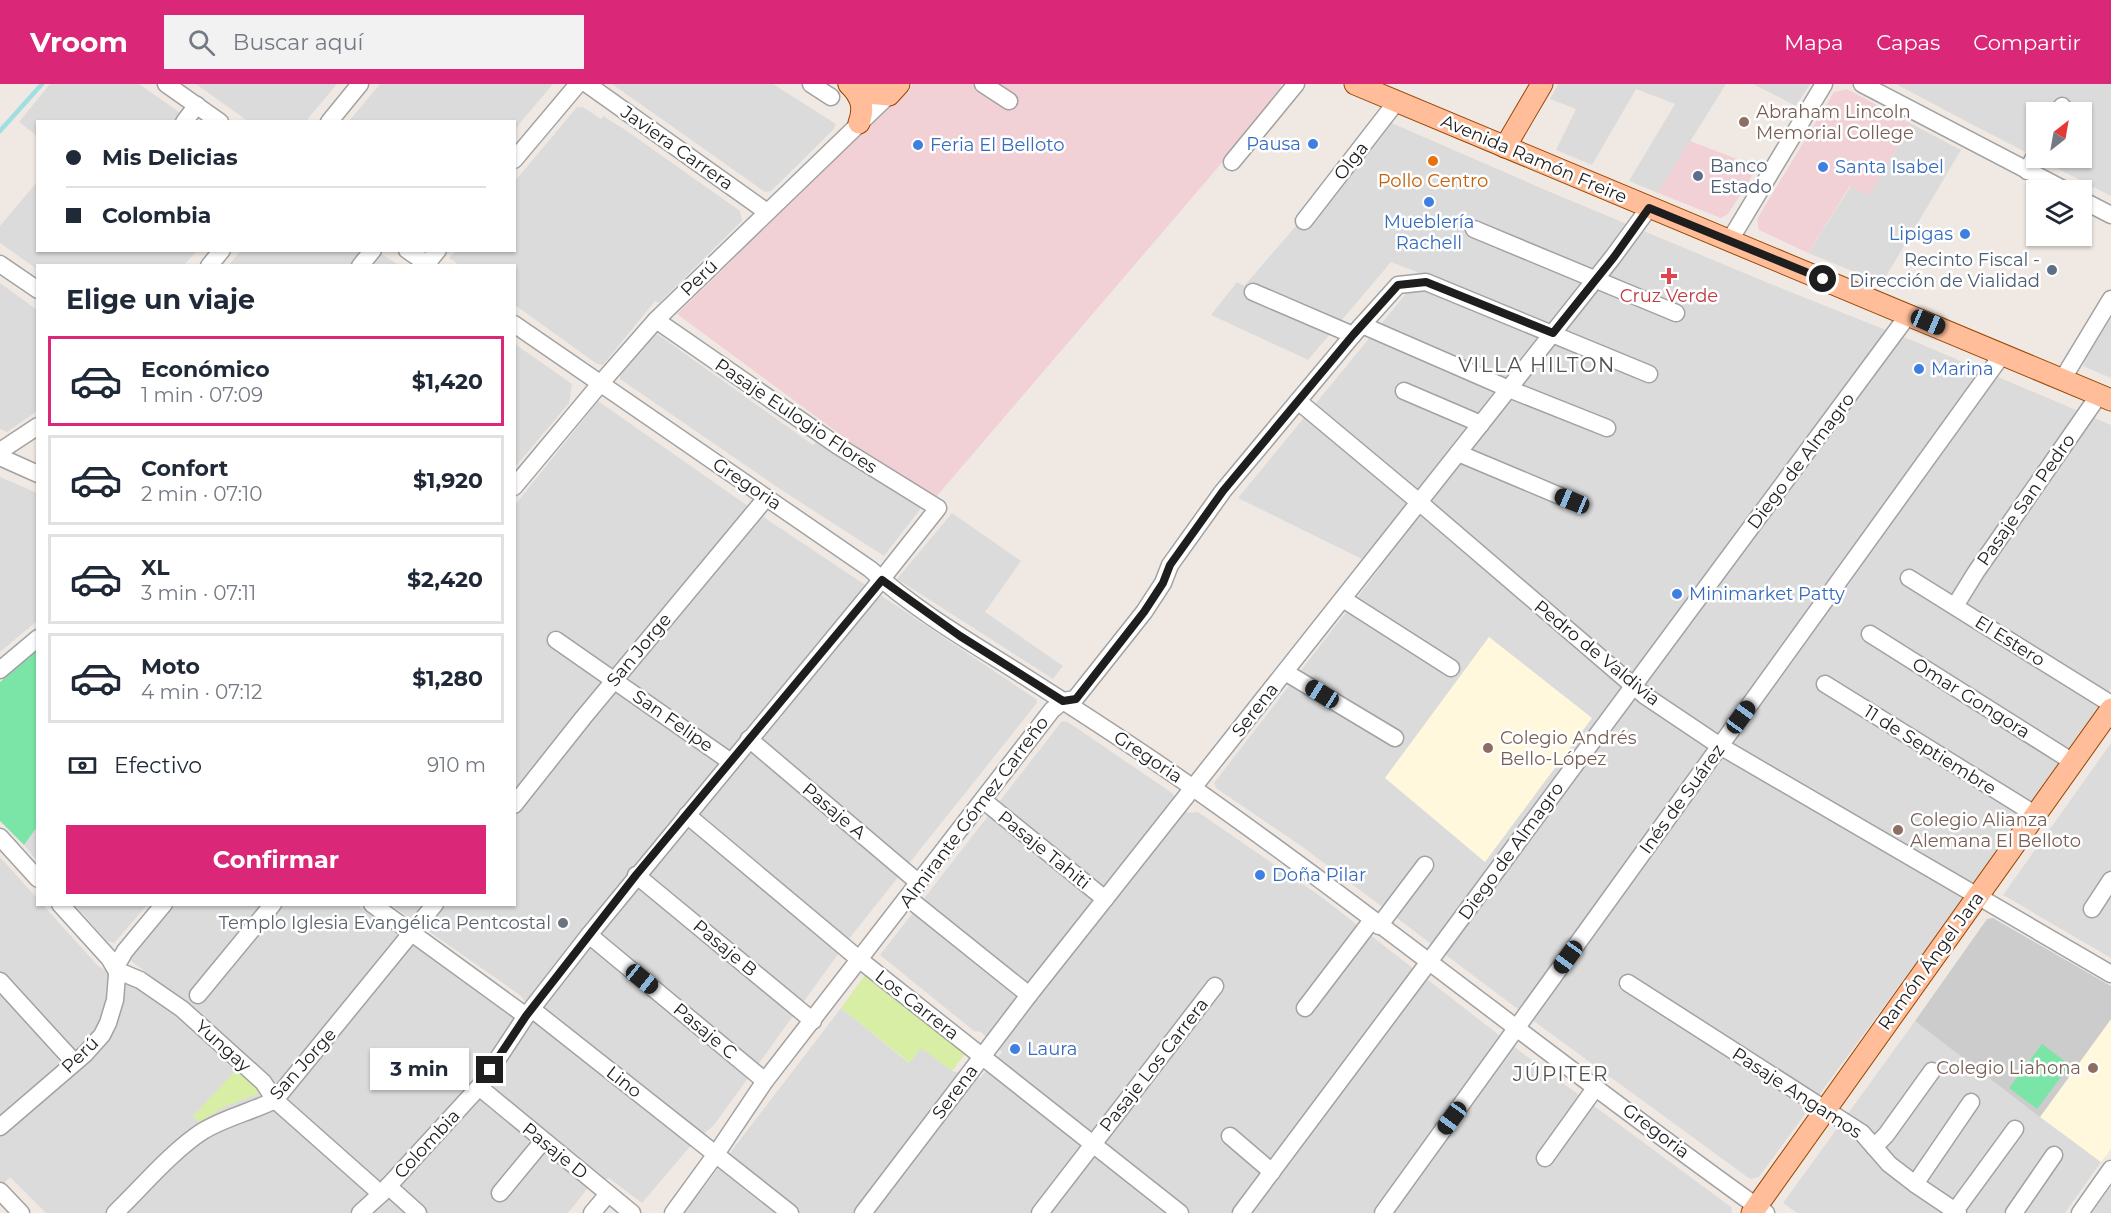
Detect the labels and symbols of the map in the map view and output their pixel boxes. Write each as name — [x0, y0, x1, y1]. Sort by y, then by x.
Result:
street label: Javiera Carrera — [616, 101, 737, 195]
place label: Abraham Lincoln Memorial College — [1756, 101, 1914, 144]
north arrow — [2026, 102, 2092, 168]
street label: Avenida Ramón Freire — [1438, 110, 1630, 208]
marker: Abraham Lincoln Memorial College — [1737, 115, 1751, 129]
place label: Pausa — [1246, 133, 1301, 155]
place label: Feria El Belloto — [930, 134, 1064, 156]
marker: Pausa — [1306, 137, 1320, 151]
street label: Olga — [1329, 137, 1373, 185]
marker: Feria El Belloto — [911, 138, 925, 152]
marker: Pollo Centro — [1426, 154, 1440, 168]
place label: Banco Estado — [1710, 155, 1772, 198]
place label: Santa Isabel — [1835, 156, 1944, 178]
marker: Santa Isabel — [1816, 160, 1830, 174]
marker: Banco Estado — [1691, 169, 1705, 183]
place label: Pollo Centro — [1378, 170, 1488, 192]
marker: Mueblería Rachell — [1422, 195, 1436, 209]
place label: Mueblería Rachell — [1384, 211, 1474, 254]
place label: Lipigas — [1889, 223, 1953, 245]
marker: Lipigas — [1958, 227, 1972, 241]
place label: Recinto Fiscal - Dirección de Vialidad — [1849, 249, 2040, 292]
street label: Perú — [676, 255, 722, 301]
marker: Recinto Fiscal - Dirección de Vialidad — [2045, 263, 2059, 277]
route start — [1809, 265, 1836, 292]
marker: Cruz Verde — [1662, 269, 1676, 283]
place label: Cruz Verde — [1620, 285, 1718, 307]
car — [1908, 307, 1948, 337]
district label: VILLA HILTON — [1458, 353, 1616, 377]
street label: Pasaje Eulogio Flores — [711, 354, 881, 479]
place label: Marina — [1931, 358, 1994, 380]
marker: Marina — [1912, 362, 1926, 376]
street label: Diego de Almagro — [1743, 389, 1859, 533]
street label: Pasaje San Pedro — [1972, 430, 2080, 570]
street label: Gregoria — [709, 453, 785, 515]
car — [1552, 486, 1592, 516]
place label: Minimarket Patty — [1689, 583, 1845, 605]
marker: Minimarket Patty — [1670, 587, 1684, 601]
street label: Pedro de Valdivia — [1530, 595, 1664, 711]
street label: San Jorge — [602, 609, 676, 691]
street label: El Estero — [1971, 611, 2049, 671]
street label: Omar Gongora — [1908, 653, 2034, 743]
car — [1302, 677, 1342, 711]
street label: Serena — [1227, 679, 1283, 741]
street label: San Felipe — [628, 685, 718, 757]
car — [1723, 697, 1759, 737]
street label: 11 de Septiembre — [1860, 700, 2000, 800]
street label: Almirante Gómez Carreño — [895, 712, 1053, 912]
street label: Gregoria — [1110, 726, 1186, 788]
place label: Colegio Andrés Bello-López — [1500, 727, 1637, 770]
street label: Inés de Suárez — [1635, 740, 1729, 858]
marker: Colegio Andrés Bello-López — [1481, 741, 1495, 755]
street label: Pasaje A — [798, 778, 870, 844]
street label: Diego de Almagro — [1454, 778, 1568, 924]
street label: Pasaje Tahiti — [993, 806, 1095, 894]
place label: Colegio Alianza Alemana El Belloto — [1910, 809, 2081, 852]
marker: Colegio Alianza Alemana El Belloto — [1891, 823, 1905, 837]
place label: Doña Pilar — [1272, 864, 1366, 886]
marker: Doña Pilar — [1253, 868, 1267, 882]
street label: Ramón Ángel Jara — [1873, 888, 1989, 1034]
place label: Templo Iglesia Evangélica Pentcostal — [219, 912, 551, 934]
street label: Pasaje B — [689, 915, 761, 981]
marker: Templo Iglesia Evangélica Pentcostal — [556, 916, 570, 930]
car — [1550, 937, 1586, 977]
car — [622, 961, 662, 997]
street label: Los Carrera — [871, 965, 963, 1045]
street label: Pasaje Los Carrera — [1095, 994, 1213, 1136]
street label: Pasaje C — [669, 998, 741, 1064]
street label: Yungay — [191, 1015, 256, 1077]
street label: San Jorge — [265, 1023, 341, 1104]
street label: Perú — [57, 1032, 103, 1078]
place label: Laura — [1027, 1038, 1077, 1060]
marker: Laura — [1008, 1042, 1022, 1056]
street label: Pasaje Angamos — [1728, 1043, 1866, 1143]
callout: 3 min — [370, 1049, 469, 1091]
route end — [476, 1056, 503, 1083]
place label: Colegio Liahona — [1936, 1057, 2081, 1079]
street label: Serena — [927, 1060, 983, 1124]
street label: Lino — [602, 1061, 646, 1103]
marker: Colegio Liahona — [2086, 1061, 2100, 1075]
district label: JÚPITER — [1512, 1062, 1609, 1086]
car — [1434, 1098, 1470, 1138]
street label: Gregoria — [1618, 1099, 1694, 1163]
street label: Colombia — [389, 1105, 465, 1183]
street label: Pasaje D — [518, 1118, 592, 1184]

